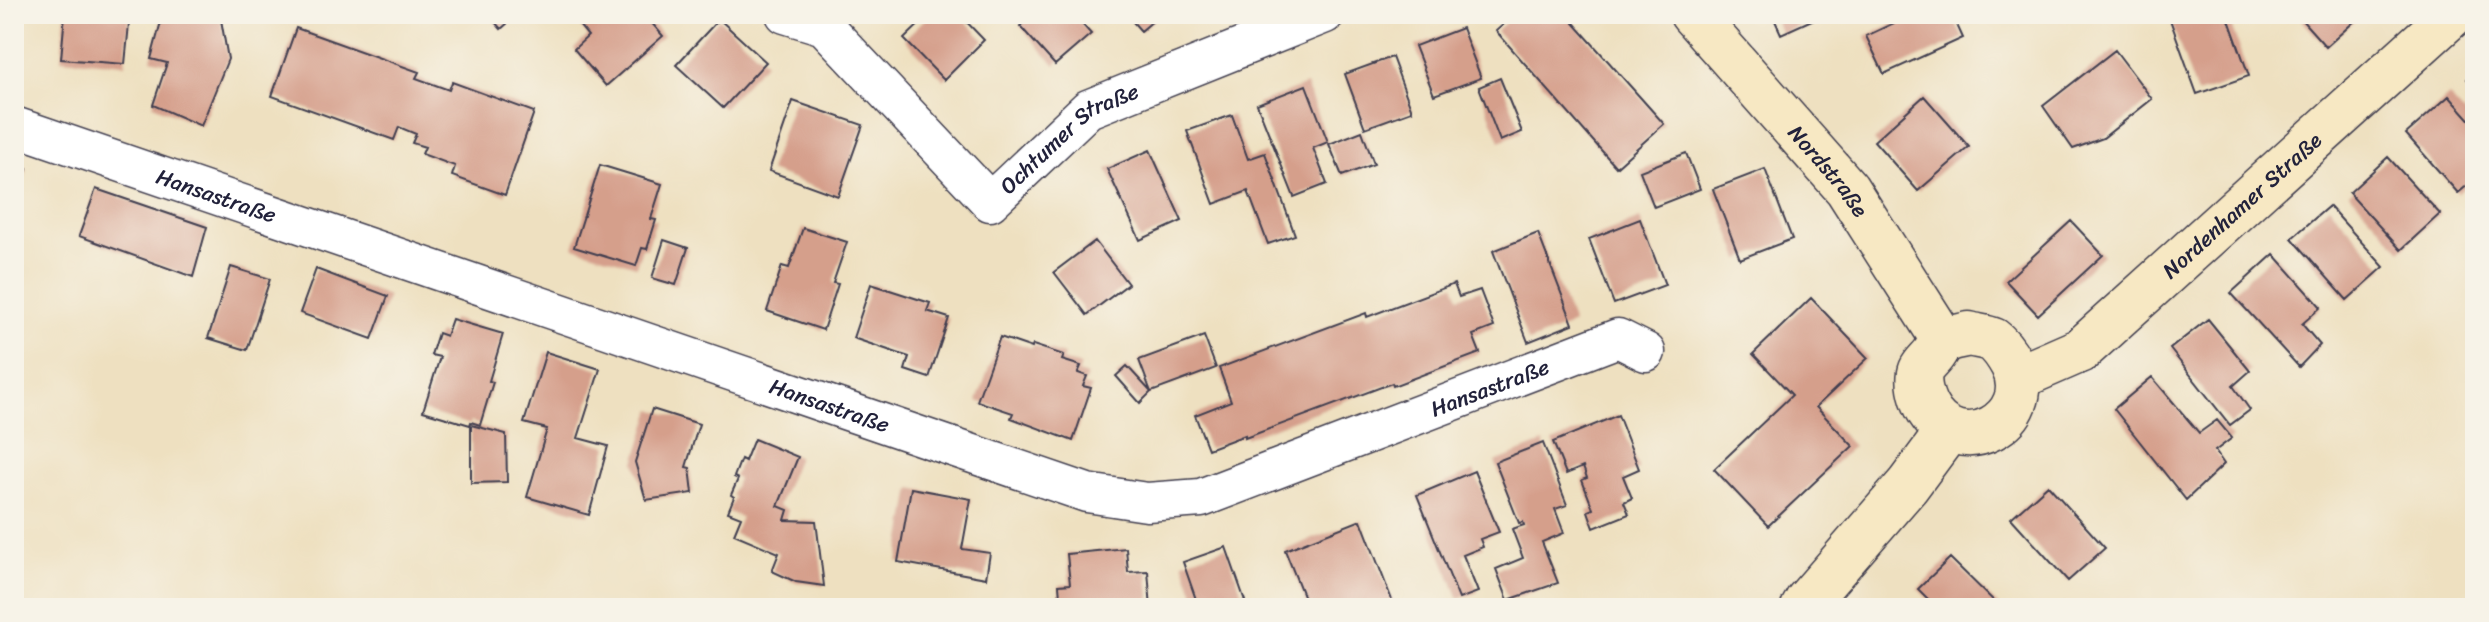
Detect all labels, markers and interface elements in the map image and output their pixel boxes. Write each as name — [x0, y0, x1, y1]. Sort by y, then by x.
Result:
street label: Ochtumer Straße — [990, 71, 1144, 203]
street label: Nordstraße — [1778, 115, 1880, 225]
street label: Nordenhamer Straße — [2152, 121, 2331, 288]
street label: Hansastraße — [151, 157, 282, 234]
street label: Hansastraße — [1424, 347, 1555, 428]
street label: Hansastraße — [764, 366, 895, 444]

